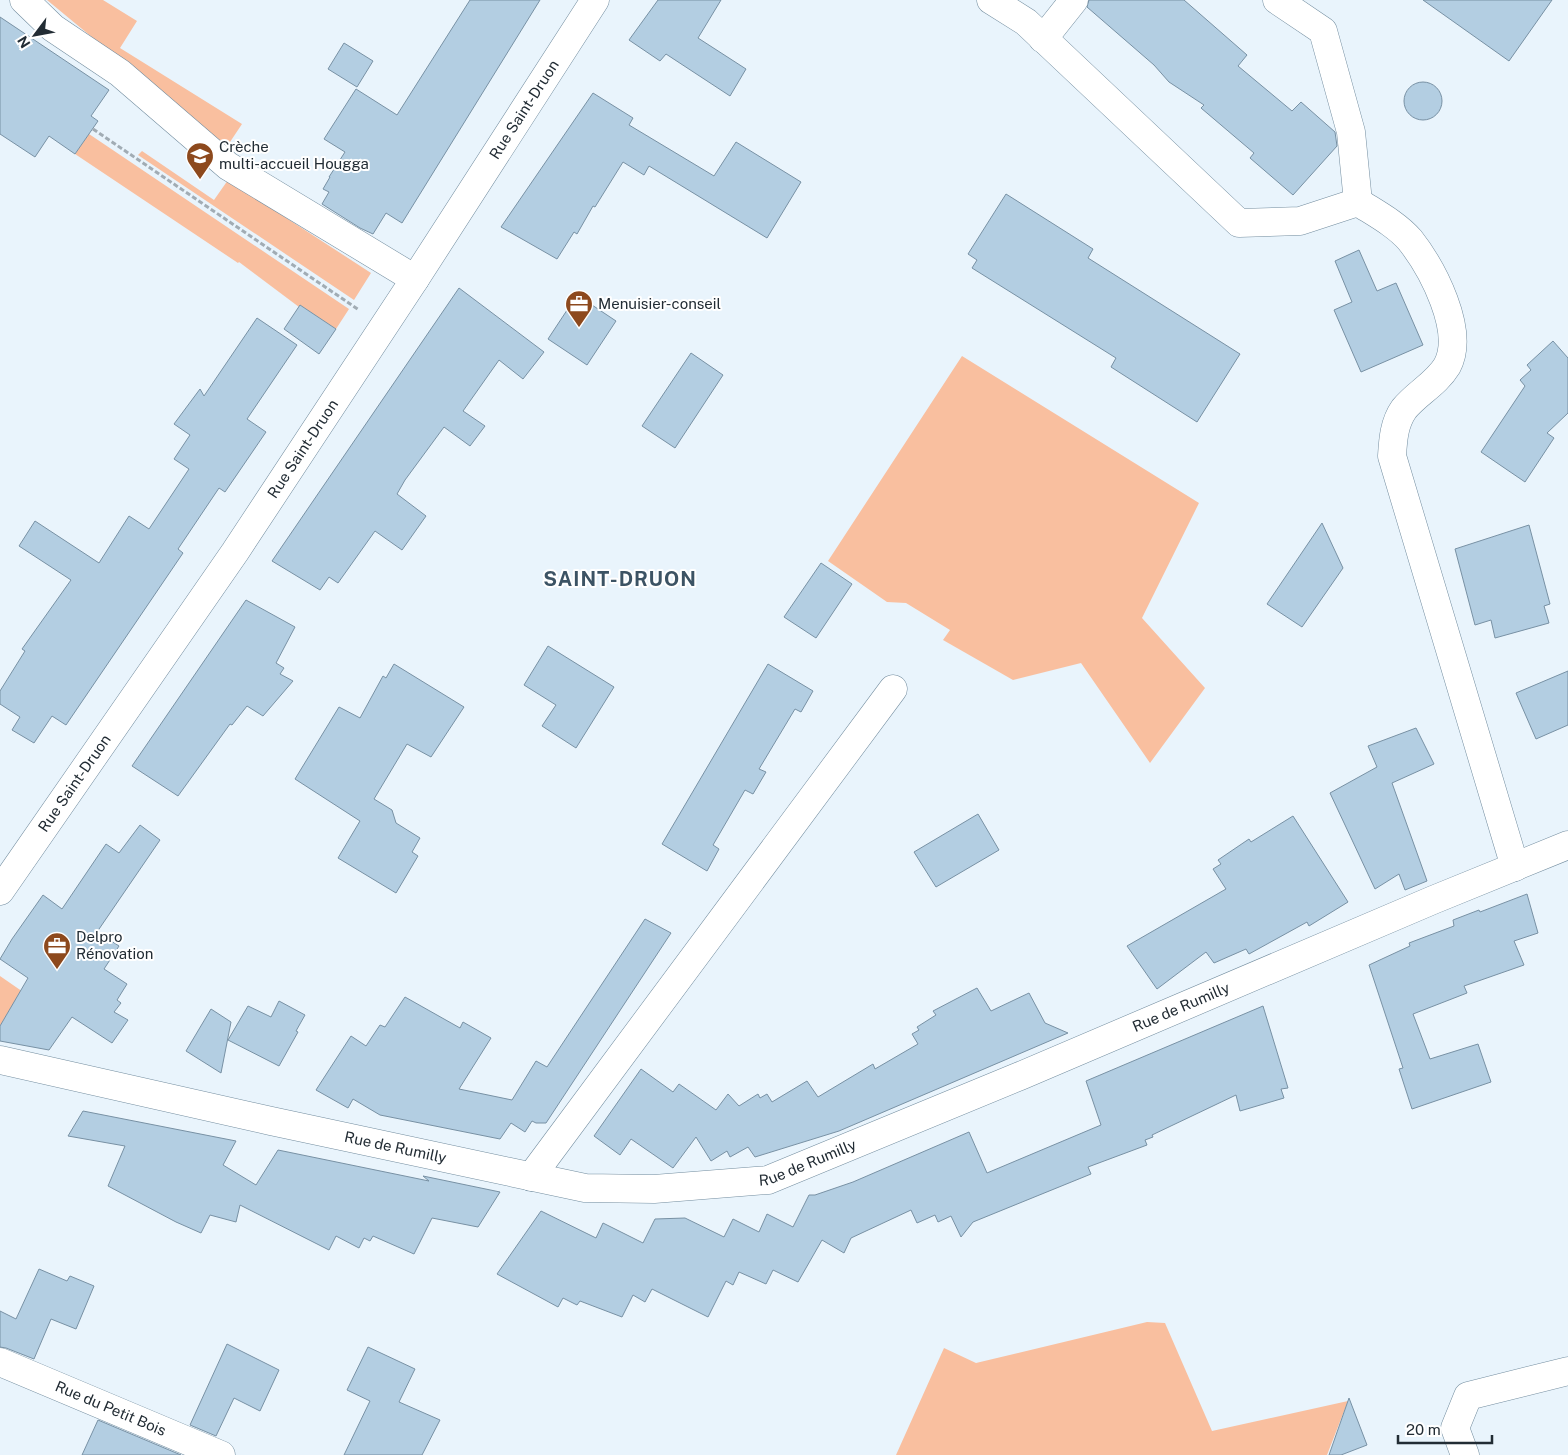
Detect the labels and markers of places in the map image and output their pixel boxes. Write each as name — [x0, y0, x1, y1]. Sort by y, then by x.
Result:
place label: Crèche multi-accueil Hougga — [219, 138, 369, 172]
school or university icon: Crèche multi-accueil Hougga — [185, 141, 215, 180]
office icon: Menuisier-conseil — [564, 289, 594, 328]
place label: Menuisier-conseil — [598, 295, 721, 312]
place label: Delpro Rénovation — [76, 928, 153, 962]
office icon: Delpro Rénovation — [42, 931, 72, 970]

